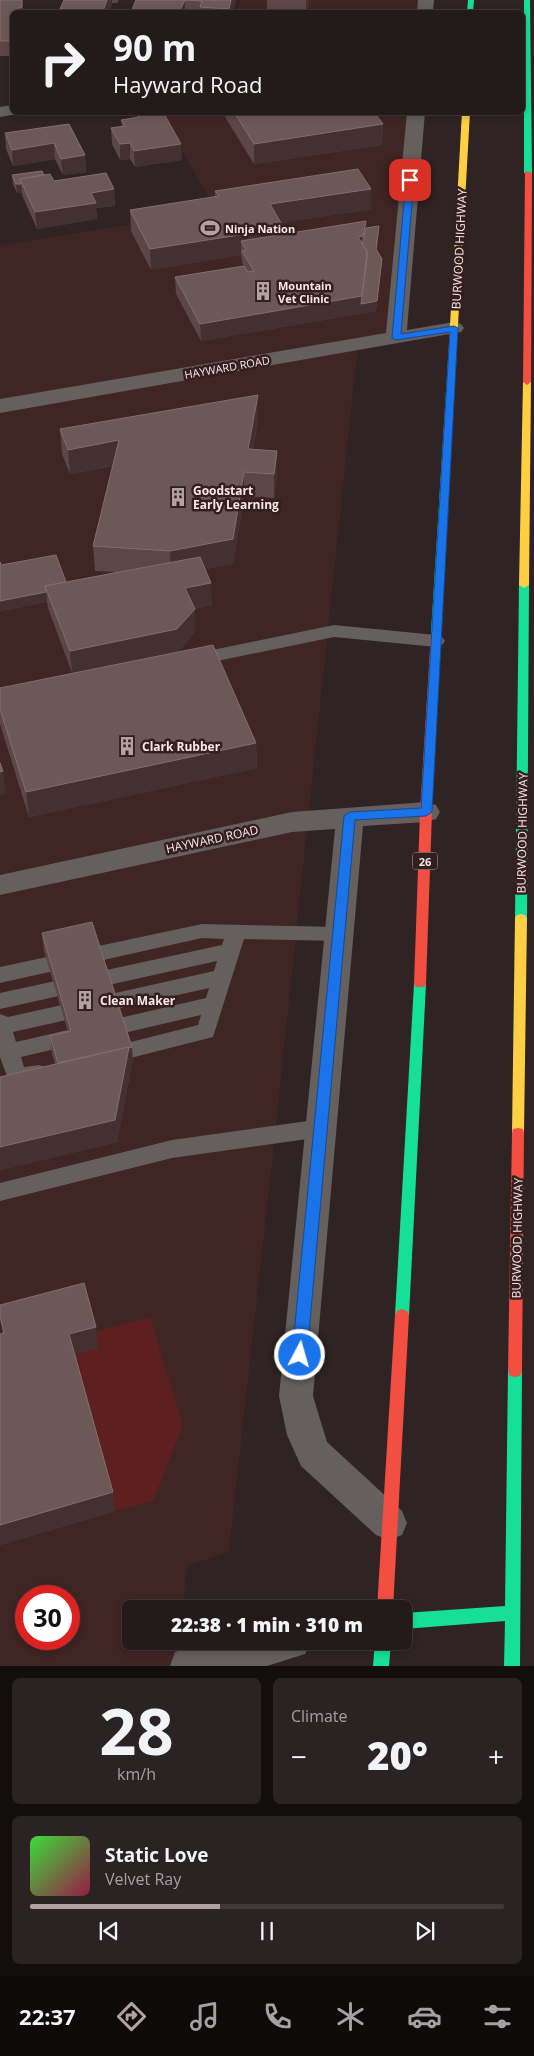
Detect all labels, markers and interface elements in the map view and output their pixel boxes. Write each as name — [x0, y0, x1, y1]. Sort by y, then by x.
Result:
text: 90 m — [113, 24, 196, 71]
icon: right — [30, 30, 95, 95]
text: Hayward Road — [113, 69, 262, 99]
pin — [389, 159, 431, 201]
icon: arrive — [396, 166, 424, 194]
street label: BURWOOD HIGHWAY — [447, 188, 471, 310]
sports icon: Ninja Nation — [199, 217, 221, 239]
place label: Ninja Nation — [225, 221, 295, 236]
place label: Mountain Vet Clinic — [278, 278, 332, 306]
building icon: Mountain Vet Clinic — [252, 280, 274, 302]
street label: HAYWARD ROAD — [183, 352, 271, 382]
place label: Goodstart Early Learning — [193, 482, 279, 513]
building icon: Goodstart Early Learning — [167, 486, 189, 508]
building icon: Clark Rubber — [116, 735, 138, 757]
place label: Clark Rubber — [142, 738, 221, 755]
street label: BURWOOD HIGHWAY — [512, 772, 532, 893]
street label: HAYWARD ROAD — [164, 821, 260, 857]
road number: 26 — [412, 852, 438, 869]
building icon: Clean Maker — [74, 989, 96, 1011]
place label: Clean Maker — [100, 992, 176, 1009]
street label: BURWOOD HIGHWAY — [507, 1177, 527, 1298]
position arrow — [273, 1328, 325, 1380]
speed limit sign: 30 — [15, 1585, 80, 1650]
text: 22:38 · 1 min · 310 m — [171, 1612, 363, 1638]
text: 28 — [99, 1686, 174, 1774]
text: Climate — [291, 1705, 348, 1727]
text: 20° — [367, 1729, 428, 1781]
text: − — [291, 1737, 307, 1775]
text: + — [488, 1737, 504, 1775]
text: km/h — [117, 1763, 156, 1785]
text: Static Love — [105, 1842, 208, 1868]
text: Velvet Ray — [105, 1868, 181, 1890]
icon: previous — [95, 1917, 123, 1945]
icon: pause — [253, 1917, 281, 1945]
icon: next — [411, 1917, 439, 1945]
icon: directions — [114, 1999, 149, 2034]
icon: music — [187, 1999, 222, 2034]
icon: phone — [260, 1999, 295, 2034]
icon: climate — [333, 1999, 368, 2034]
icon: car — [407, 1999, 442, 2034]
icon: filters — [480, 1999, 515, 2034]
text: 22:37 — [19, 2001, 76, 2031]

